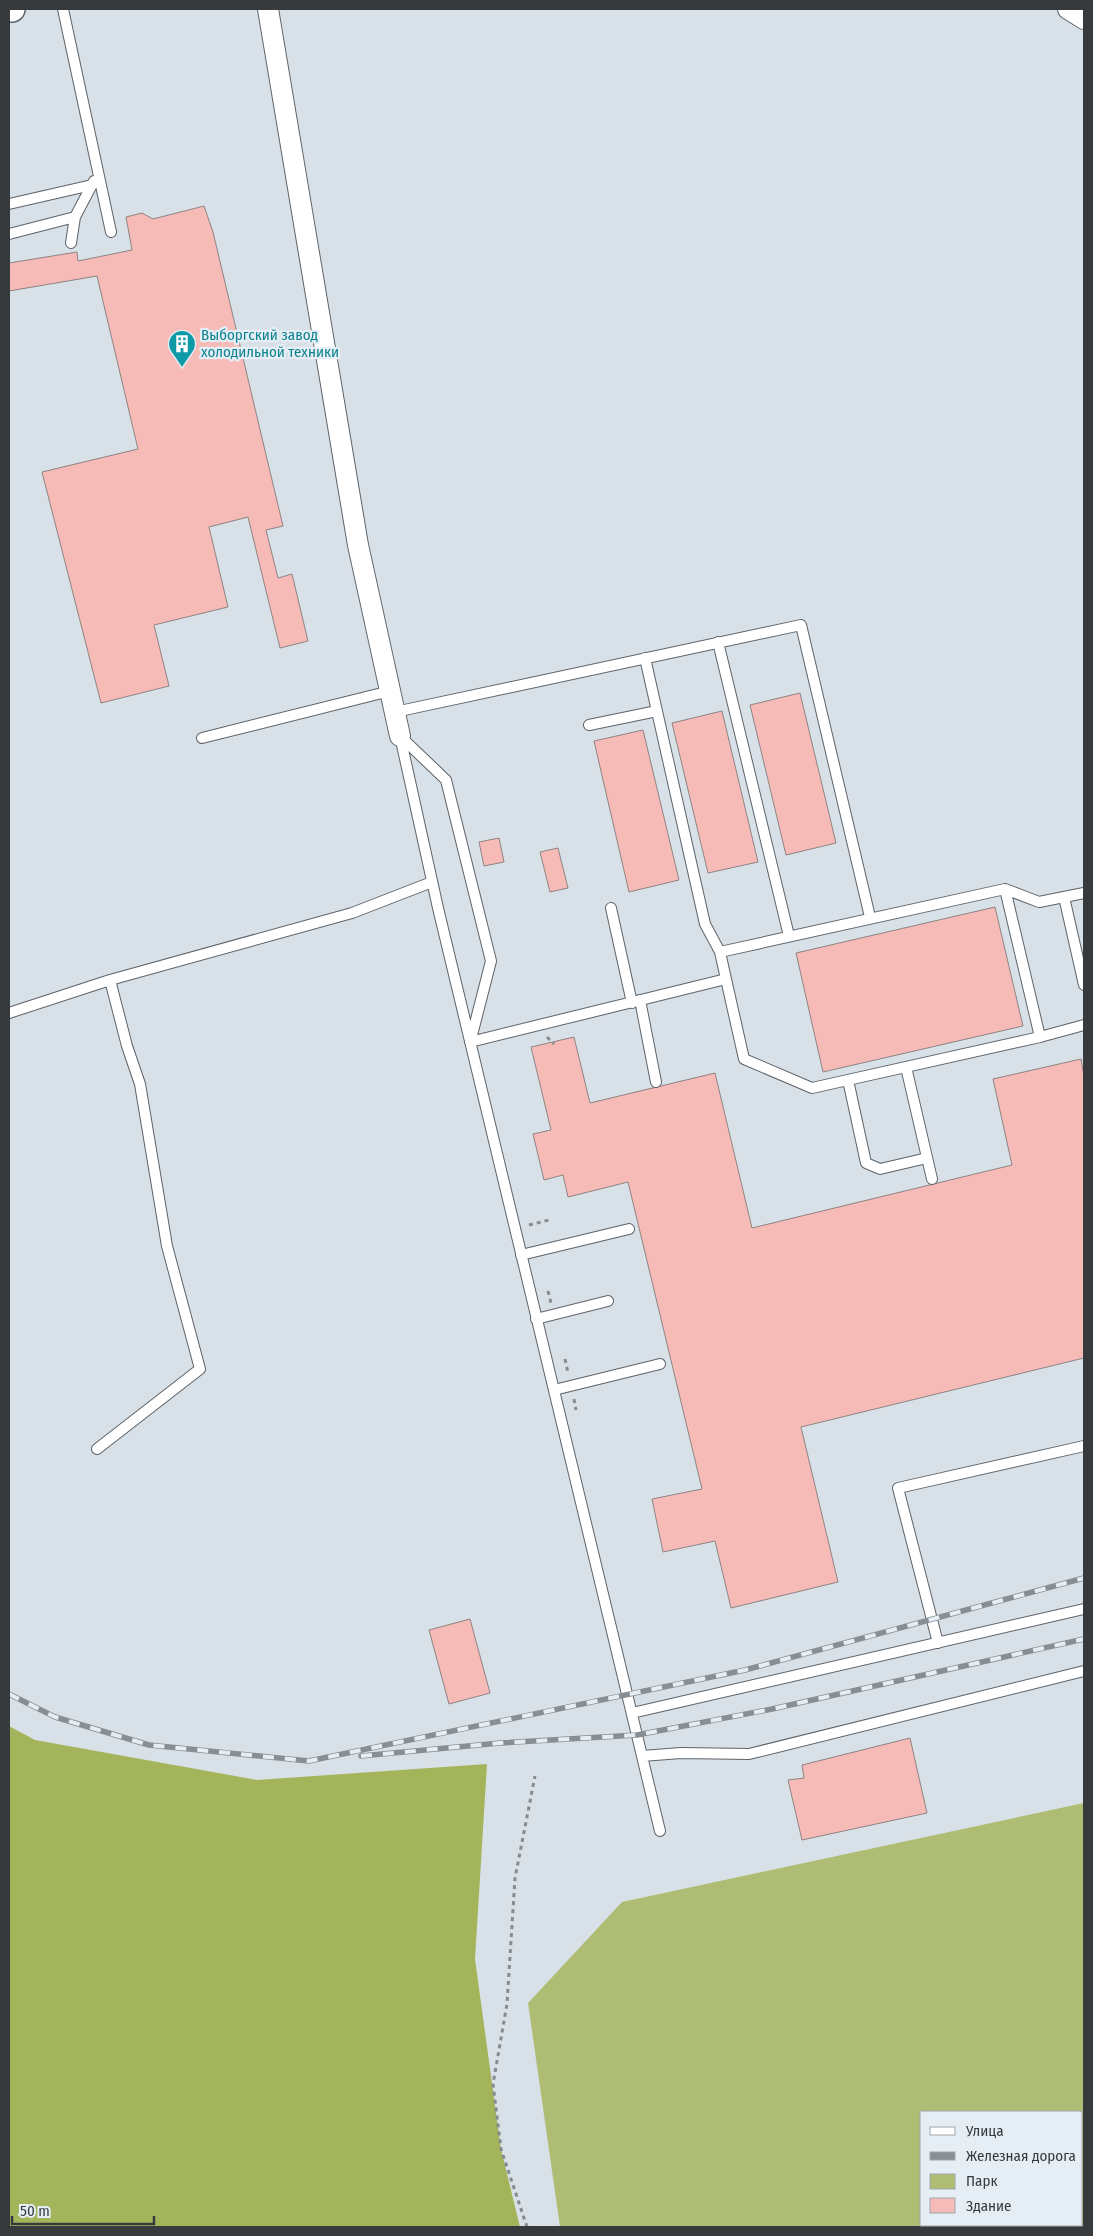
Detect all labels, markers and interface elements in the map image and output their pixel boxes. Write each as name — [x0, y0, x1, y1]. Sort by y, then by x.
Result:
place label: Выборгский завод холодильной техники — [201, 326, 339, 361]
building icon: Выборгский завод холодильной техники — [167, 329, 197, 368]
legend — [920, 2111, 1083, 2226]
text: Улица — [965, 2122, 1004, 2140]
text: Железная дорога — [966, 2147, 1076, 2165]
text: Парк — [966, 2172, 997, 2190]
scale bar — [12, 2194, 155, 2226]
text: Здание — [966, 2197, 1012, 2215]
text: 50 m — [20, 2202, 50, 2220]

